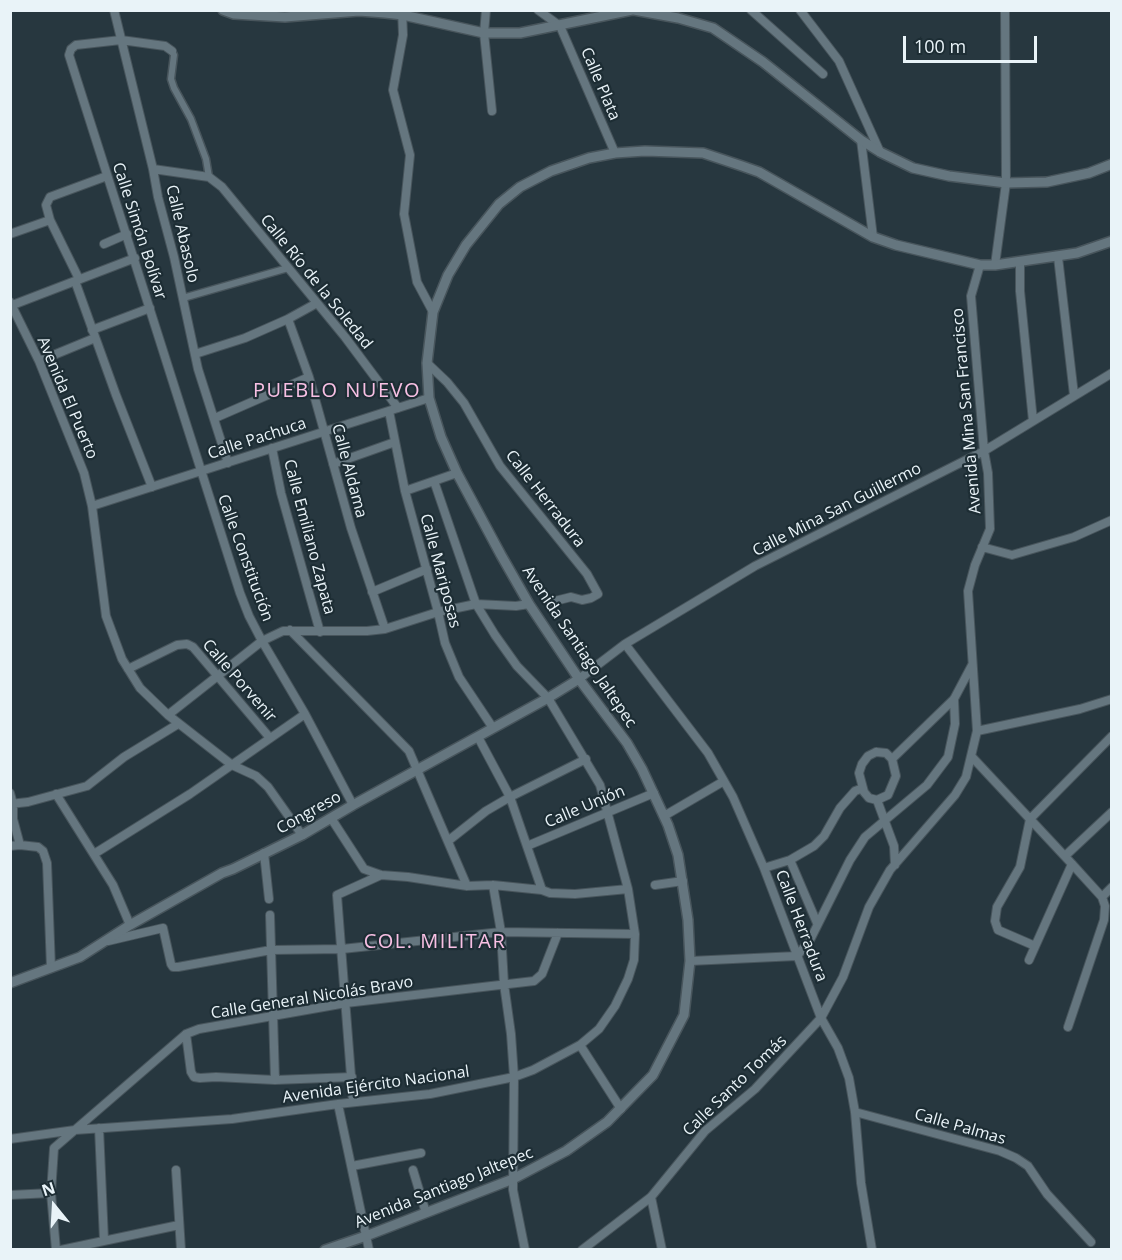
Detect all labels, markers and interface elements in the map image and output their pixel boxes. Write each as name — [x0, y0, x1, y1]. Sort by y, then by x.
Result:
scale bar — [906, 24, 1040, 62]
text: 100 m — [914, 34, 966, 58]
street label: Calle Plata — [576, 45, 624, 123]
street label: Calle Simón Bolívar — [108, 160, 170, 302]
street label: Calle Abasolo — [161, 183, 203, 285]
street label: Calle Río de la Soledad — [256, 211, 376, 353]
street label: Avenida Mina San Francisco — [948, 307, 986, 515]
street label: Avenida El Puerto — [33, 334, 101, 462]
district label: PUEBLO NUEVO — [253, 379, 421, 403]
street label: Calle Pachuca — [205, 414, 309, 464]
street label: Calle Aldama — [327, 422, 371, 520]
street label: Calle Herradura — [501, 447, 589, 551]
street label: Calle Emiliano Zapata — [279, 457, 339, 617]
street label: Calle Mina San Guillermo — [749, 459, 925, 561]
street label: Calle Constitución — [213, 492, 277, 624]
street label: Calle Mariposas — [416, 512, 464, 630]
street label: Avenida Santiago Jaltepec — [518, 563, 640, 731]
street label: Calle Porvenir — [198, 636, 280, 726]
street label: Calle Unión — [542, 782, 628, 832]
street label: Congreso — [273, 787, 345, 839]
street label: Calle Herradura — [771, 867, 831, 985]
district label: COL. MILITAR — [364, 930, 506, 954]
street label: Calle General Nicolás Bravo — [209, 973, 415, 1023]
street label: Calle Santo Tomás — [679, 1032, 791, 1140]
street label: Avenida Ejército Nacional — [281, 1062, 471, 1108]
street label: Calle Palmas — [912, 1105, 1008, 1149]
street label: Avenida Santiago Jaltepec — [352, 1143, 536, 1233]
north arrow — [24, 1176, 84, 1236]
text: N — [39, 1176, 58, 1201]

